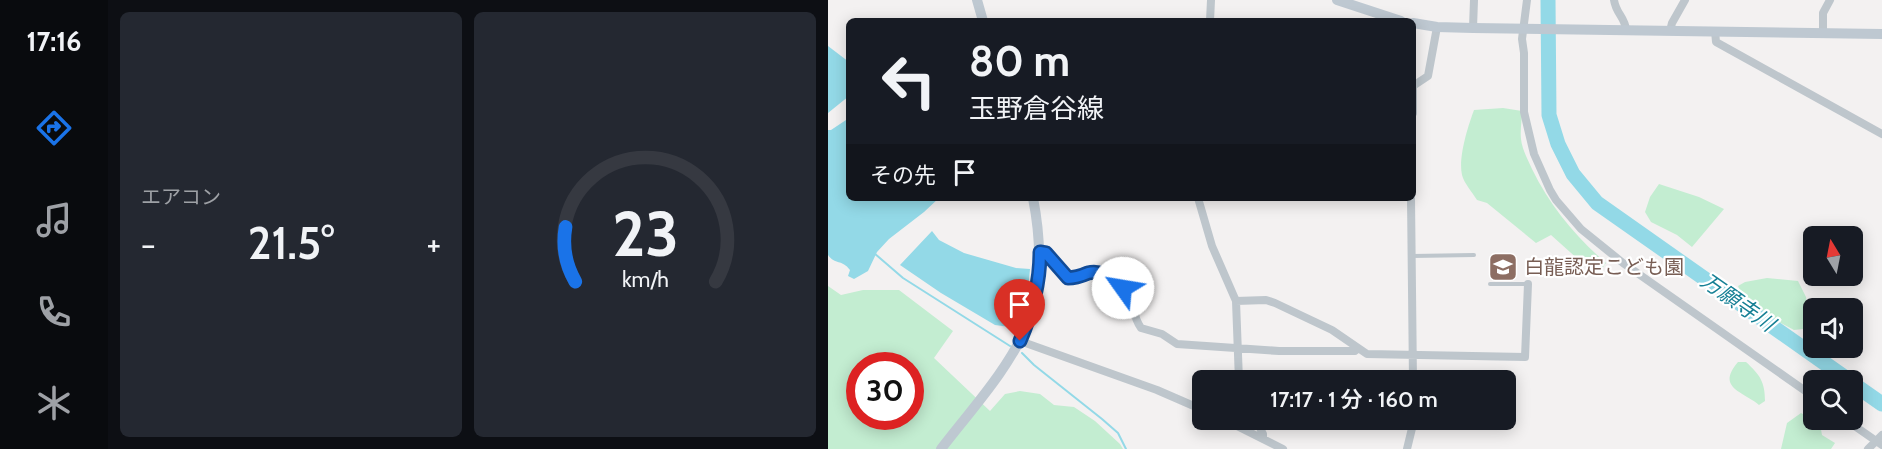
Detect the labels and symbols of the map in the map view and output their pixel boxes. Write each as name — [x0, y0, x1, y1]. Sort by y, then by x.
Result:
north arrow — [1803, 226, 1863, 286]
school or university icon: 白龍認定こども園 — [1487, 251, 1519, 283]
place label: 白龍認定こども園 — [1524, 255, 1684, 279]
position arrow — [1091, 256, 1155, 320]
water label: 万願寺川 — [1696, 268, 1781, 337]
pin — [994, 279, 1045, 341]
speed limit sign: 30 — [846, 352, 924, 430]

